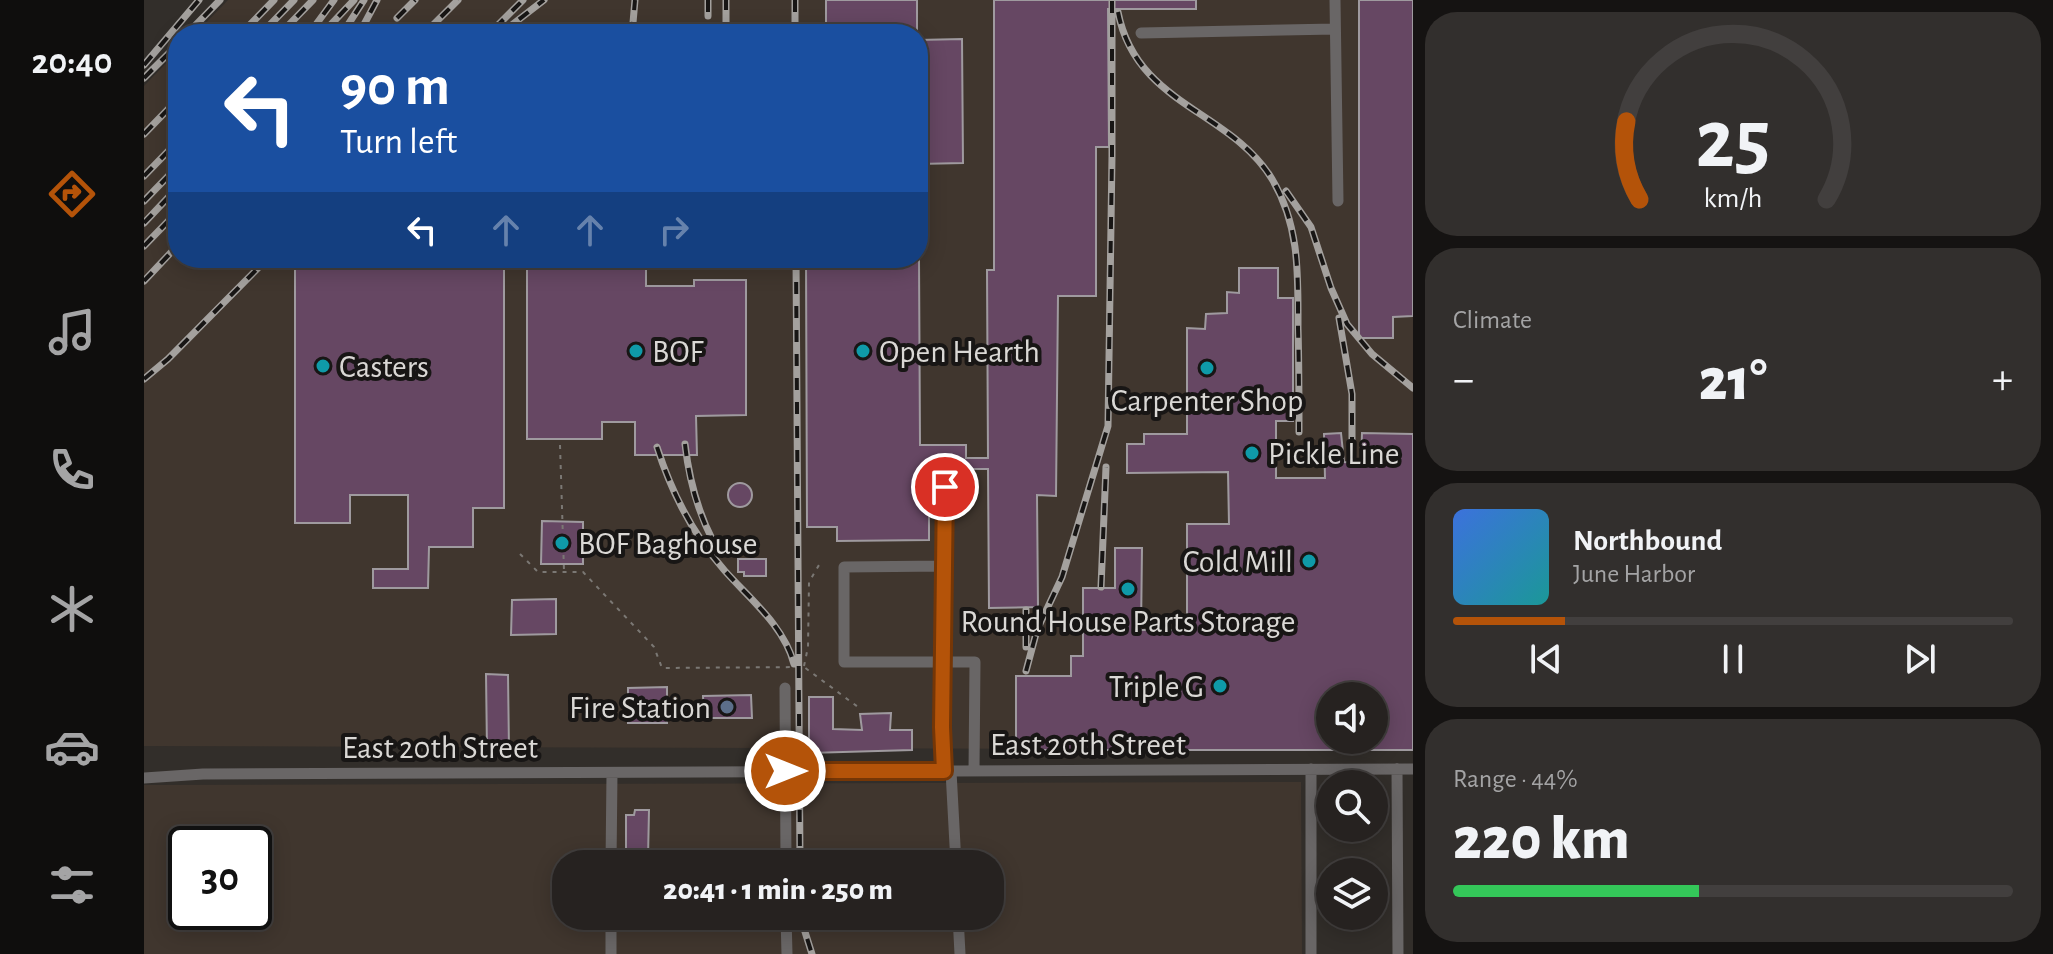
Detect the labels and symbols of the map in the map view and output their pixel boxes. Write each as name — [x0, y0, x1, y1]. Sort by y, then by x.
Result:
place label: BOF — [652, 336, 705, 368]
place label: Open Hearth — [879, 336, 1040, 368]
marker: BOF — [627, 342, 645, 360]
marker: Open Hearth — [854, 342, 872, 360]
place label: Casters — [339, 351, 429, 383]
marker: Casters — [314, 357, 332, 375]
marker: Carpenter Shop — [1198, 359, 1216, 377]
place label: Carpenter Shop — [1111, 385, 1303, 417]
place label: Pickle Line — [1268, 438, 1400, 470]
marker: Pickle Line — [1243, 444, 1261, 462]
pin — [911, 453, 979, 521]
place label: BOF Baghouse — [578, 528, 758, 560]
marker: BOF Baghouse — [553, 534, 571, 552]
place label: Cold Mill — [1183, 546, 1293, 578]
marker: Cold Mill — [1300, 552, 1318, 570]
marker: Round House Parts Storage — [1119, 580, 1137, 598]
place label: Round House Parts Storage — [960, 606, 1296, 638]
place label: Triple G — [1109, 671, 1204, 703]
marker: Triple G — [1211, 677, 1229, 695]
place label: Fire Station — [569, 692, 711, 724]
marker: Fire Station — [718, 698, 736, 716]
position arrow — [743, 729, 827, 813]
street label: East 20th Street — [990, 729, 1186, 761]
street label: East 20th Street — [342, 732, 538, 764]
speed limit sign: 30 — [168, 826, 272, 930]

